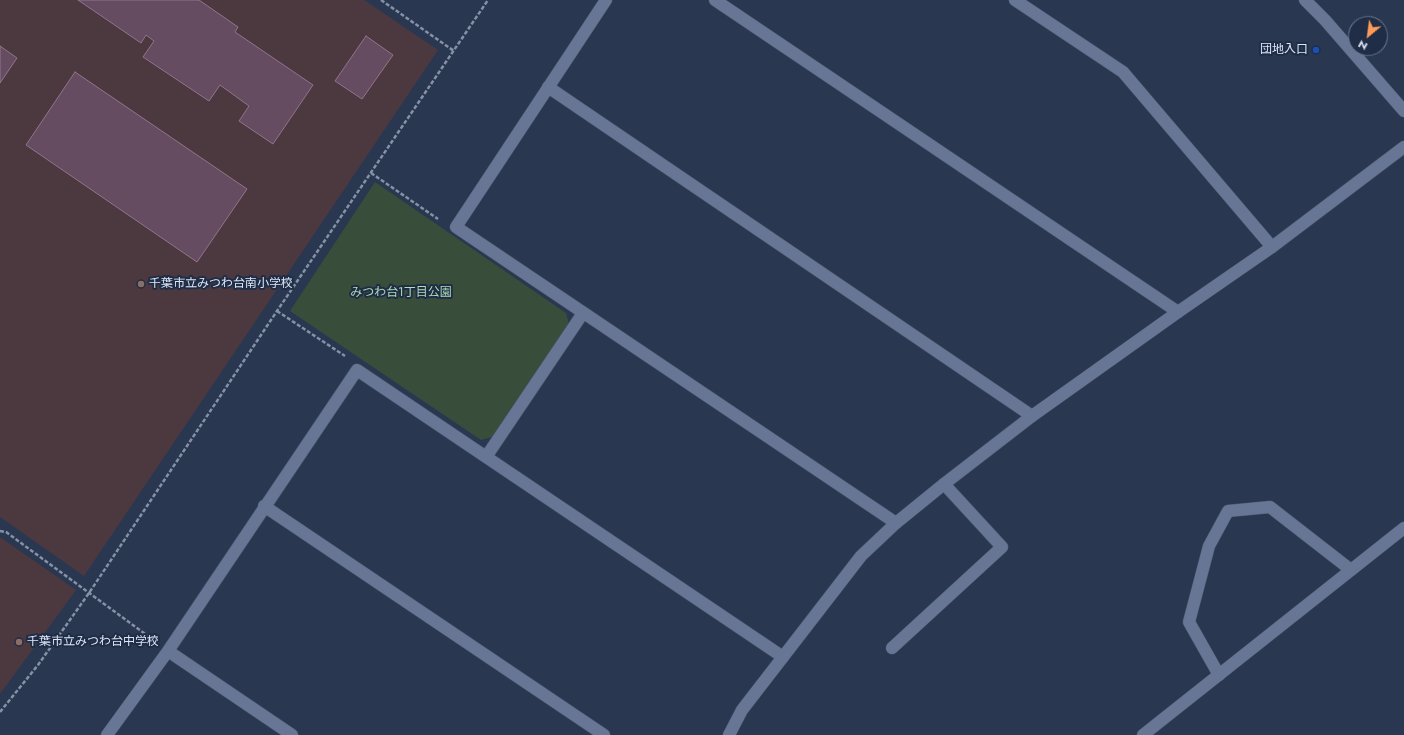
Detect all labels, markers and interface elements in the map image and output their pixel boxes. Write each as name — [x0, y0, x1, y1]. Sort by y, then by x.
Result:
north arrow — [1348, 16, 1388, 56]
text: N — [1355, 37, 1370, 55]
place label: 団地入口 — [1260, 43, 1308, 57]
marker: 団地入口 — [1311, 45, 1321, 55]
place label: 千葉市立みつわ台南小学校 — [149, 277, 293, 291]
marker: 千葉市立みつわ台南小学校 — [136, 279, 146, 289]
park label: みつわ台1丁目公園 — [350, 286, 452, 300]
place label: 千葉市立みつわ台中学校 — [27, 635, 159, 649]
marker: 千葉市立みつわ台中学校 — [14, 637, 24, 647]

